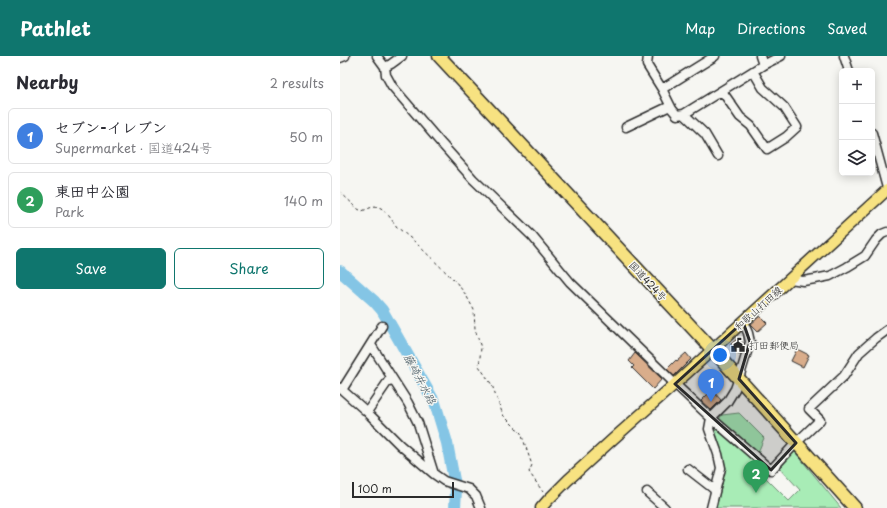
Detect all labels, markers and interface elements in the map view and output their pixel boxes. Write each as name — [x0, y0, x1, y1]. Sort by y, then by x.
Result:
text: Pathlet — [20, 14, 91, 42]
text: Map — [685, 18, 715, 39]
text: Directions — [737, 18, 805, 39]
text: Saved — [827, 18, 867, 39]
map controls — [839, 68, 875, 176]
button: + — [839, 68, 875, 104]
text: Nearby — [16, 69, 78, 95]
text: 2 results — [270, 73, 324, 92]
button: − — [839, 104, 875, 140]
text: セブン-イレブン — [55, 115, 167, 138]
text: 1 — [27, 127, 33, 146]
text: 50 m — [289, 127, 323, 146]
text: Supermarket · 国道424号 — [55, 138, 212, 157]
button: layers — [839, 140, 875, 176]
text: 東田中公園 — [55, 179, 130, 202]
text: 2 — [25, 191, 35, 210]
text: 140 m — [284, 191, 323, 210]
text: Park — [55, 202, 84, 221]
button: Save — [16, 248, 166, 289]
button: Share — [174, 248, 324, 289]
street label: 国道424号 — [626, 257, 671, 304]
street label: 和歌山打田線 — [730, 282, 785, 333]
public building icon: 打田郵便局 — [730, 337, 746, 353]
place label: 打田郵便局 — [749, 337, 799, 352]
your location — [710, 345, 730, 365]
water label: 藤崎井水路 — [400, 350, 441, 408]
pin: 1 — [698, 369, 724, 402]
pin: 2 — [743, 460, 769, 493]
scale bar — [352, 480, 454, 499]
text: 100 m — [358, 480, 392, 497]

